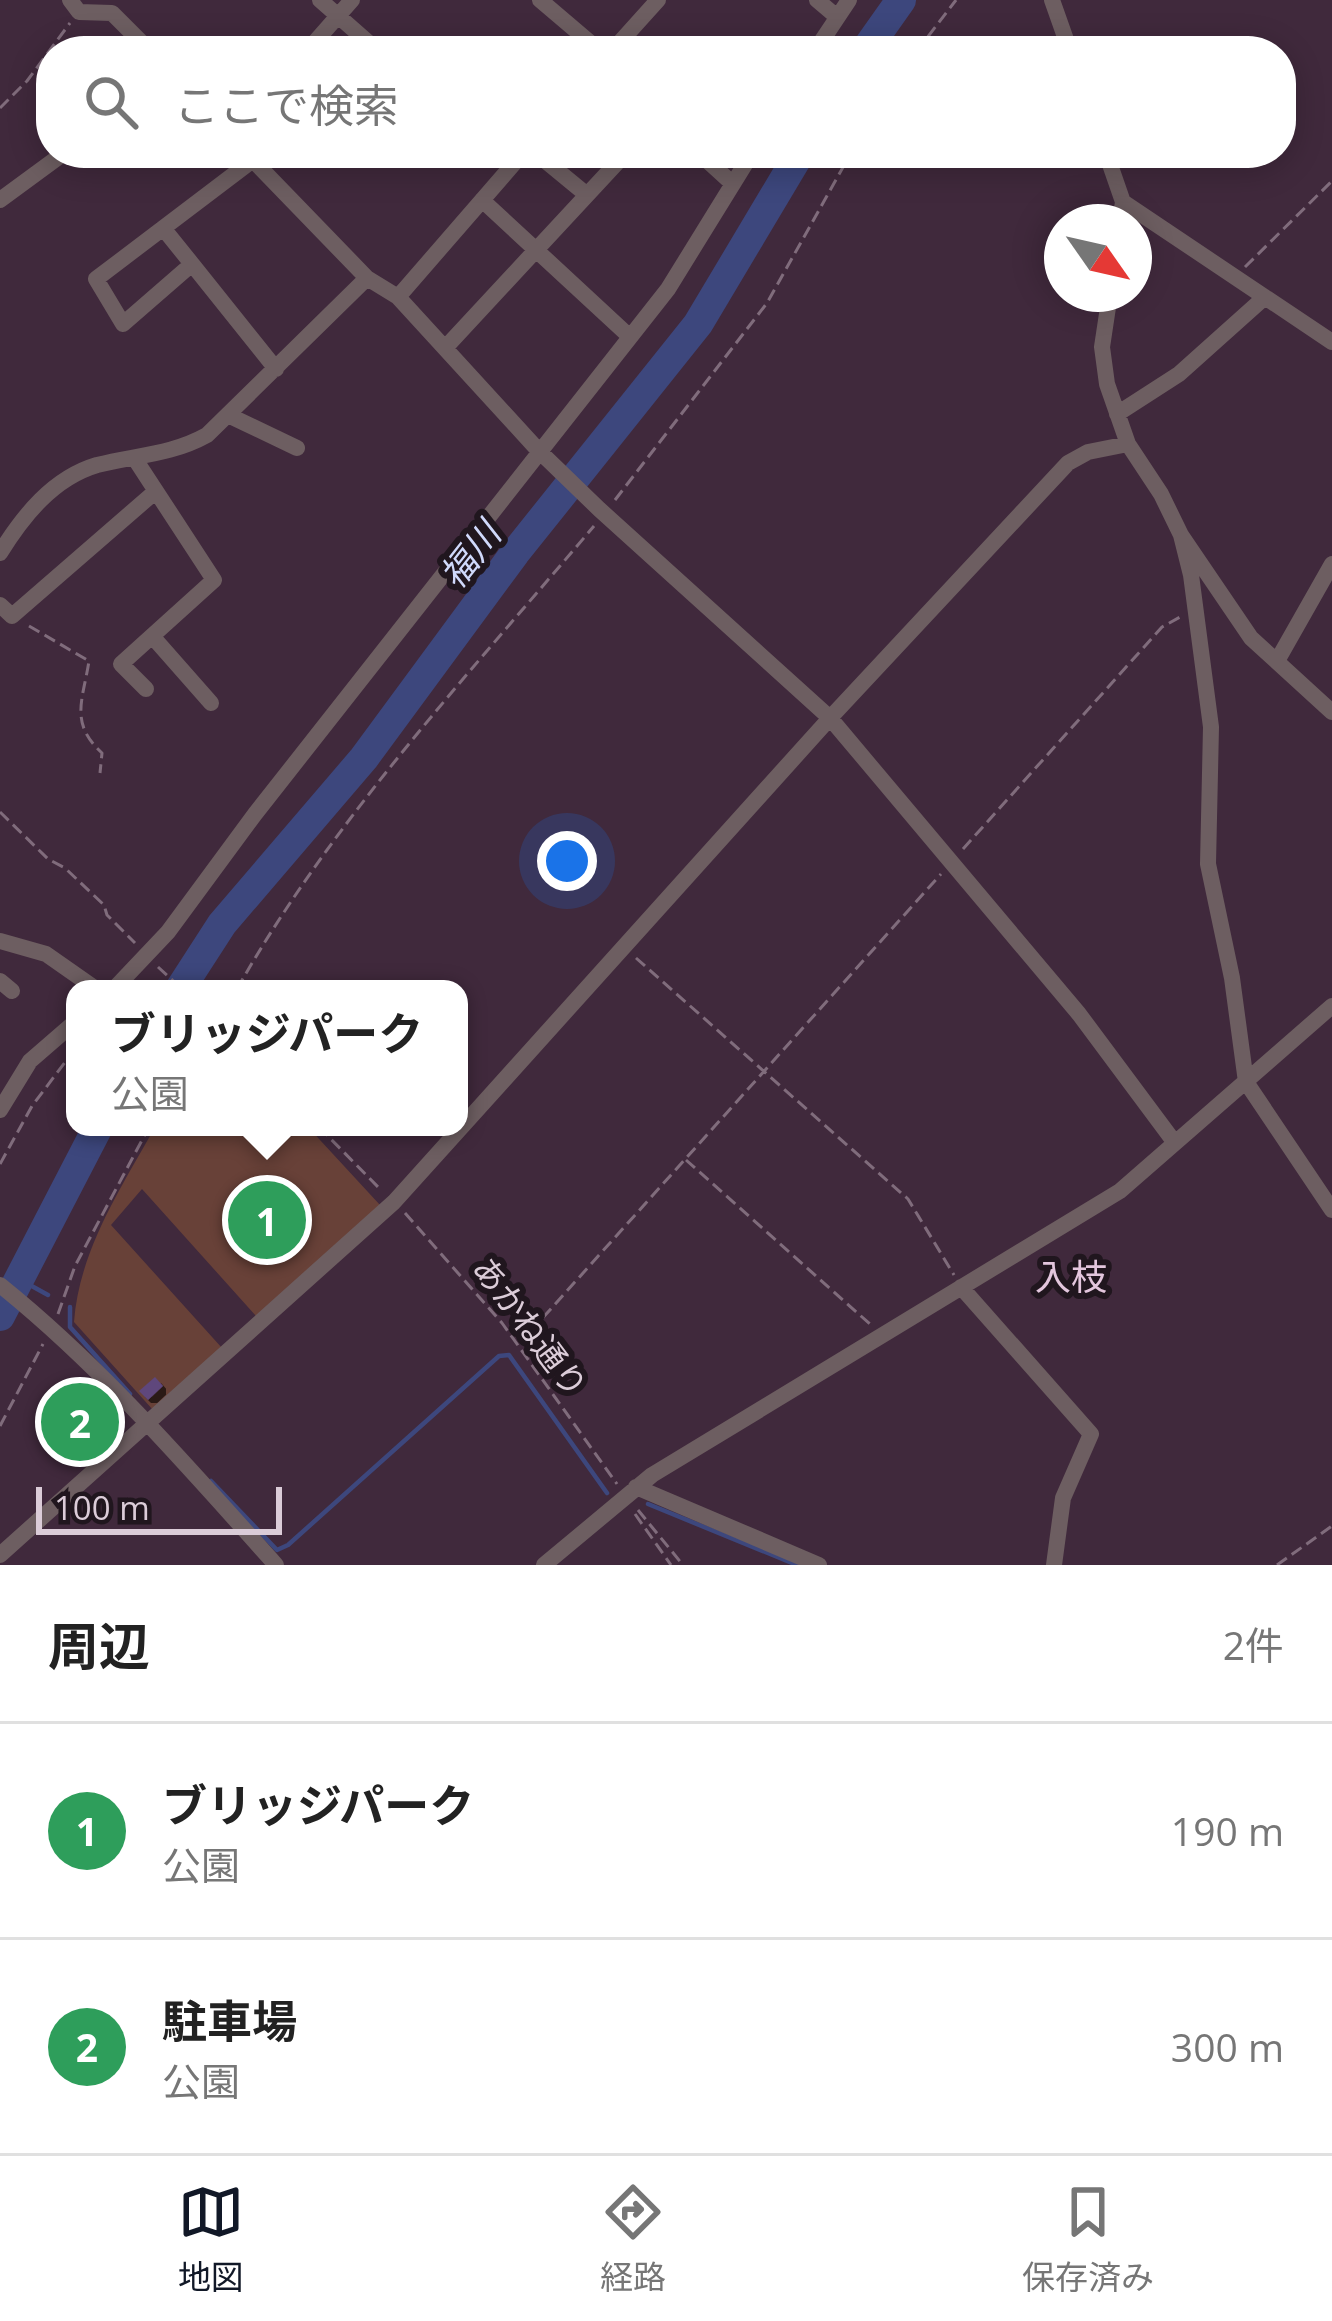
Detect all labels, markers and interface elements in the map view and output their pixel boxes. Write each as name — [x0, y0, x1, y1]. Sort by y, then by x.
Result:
search box — [36, 36, 1296, 168]
icon: search — [78, 69, 144, 135]
text: ここで検索 — [174, 74, 399, 135]
north arrow — [1044, 204, 1152, 312]
water label: 福川 — [428, 508, 514, 598]
your location — [537, 831, 597, 891]
popup — [66, 980, 468, 1136]
text: ブリッジパーク — [111, 1002, 423, 1063]
text: 公園 — [111, 1066, 189, 1119]
pin: 1 — [228, 1175, 306, 1265]
street label: あかね通り — [463, 1247, 598, 1406]
district label: 入枝 — [1035, 1252, 1107, 1301]
pin: 2 — [41, 1377, 119, 1467]
scale bar — [36, 1481, 282, 1534]
text: 100 m — [54, 1485, 150, 1530]
text: 周辺 — [48, 1610, 150, 1680]
text: 2件 — [1223, 1618, 1284, 1671]
text: ブリッジパーク — [162, 1774, 474, 1835]
text: 1 — [76, 1804, 98, 1857]
text: 190 m — [1171, 1804, 1284, 1857]
text: 公園 — [162, 1838, 240, 1891]
text: 駐車場 — [162, 1990, 297, 2051]
text: 2 — [76, 2020, 98, 2073]
text: 300 m — [1171, 2020, 1284, 2073]
text: 公園 — [162, 2054, 240, 2107]
tab: 地図 — [178, 2179, 244, 2299]
tab: 経路 — [600, 2179, 666, 2299]
tab: 保存済み — [1022, 2179, 1154, 2299]

